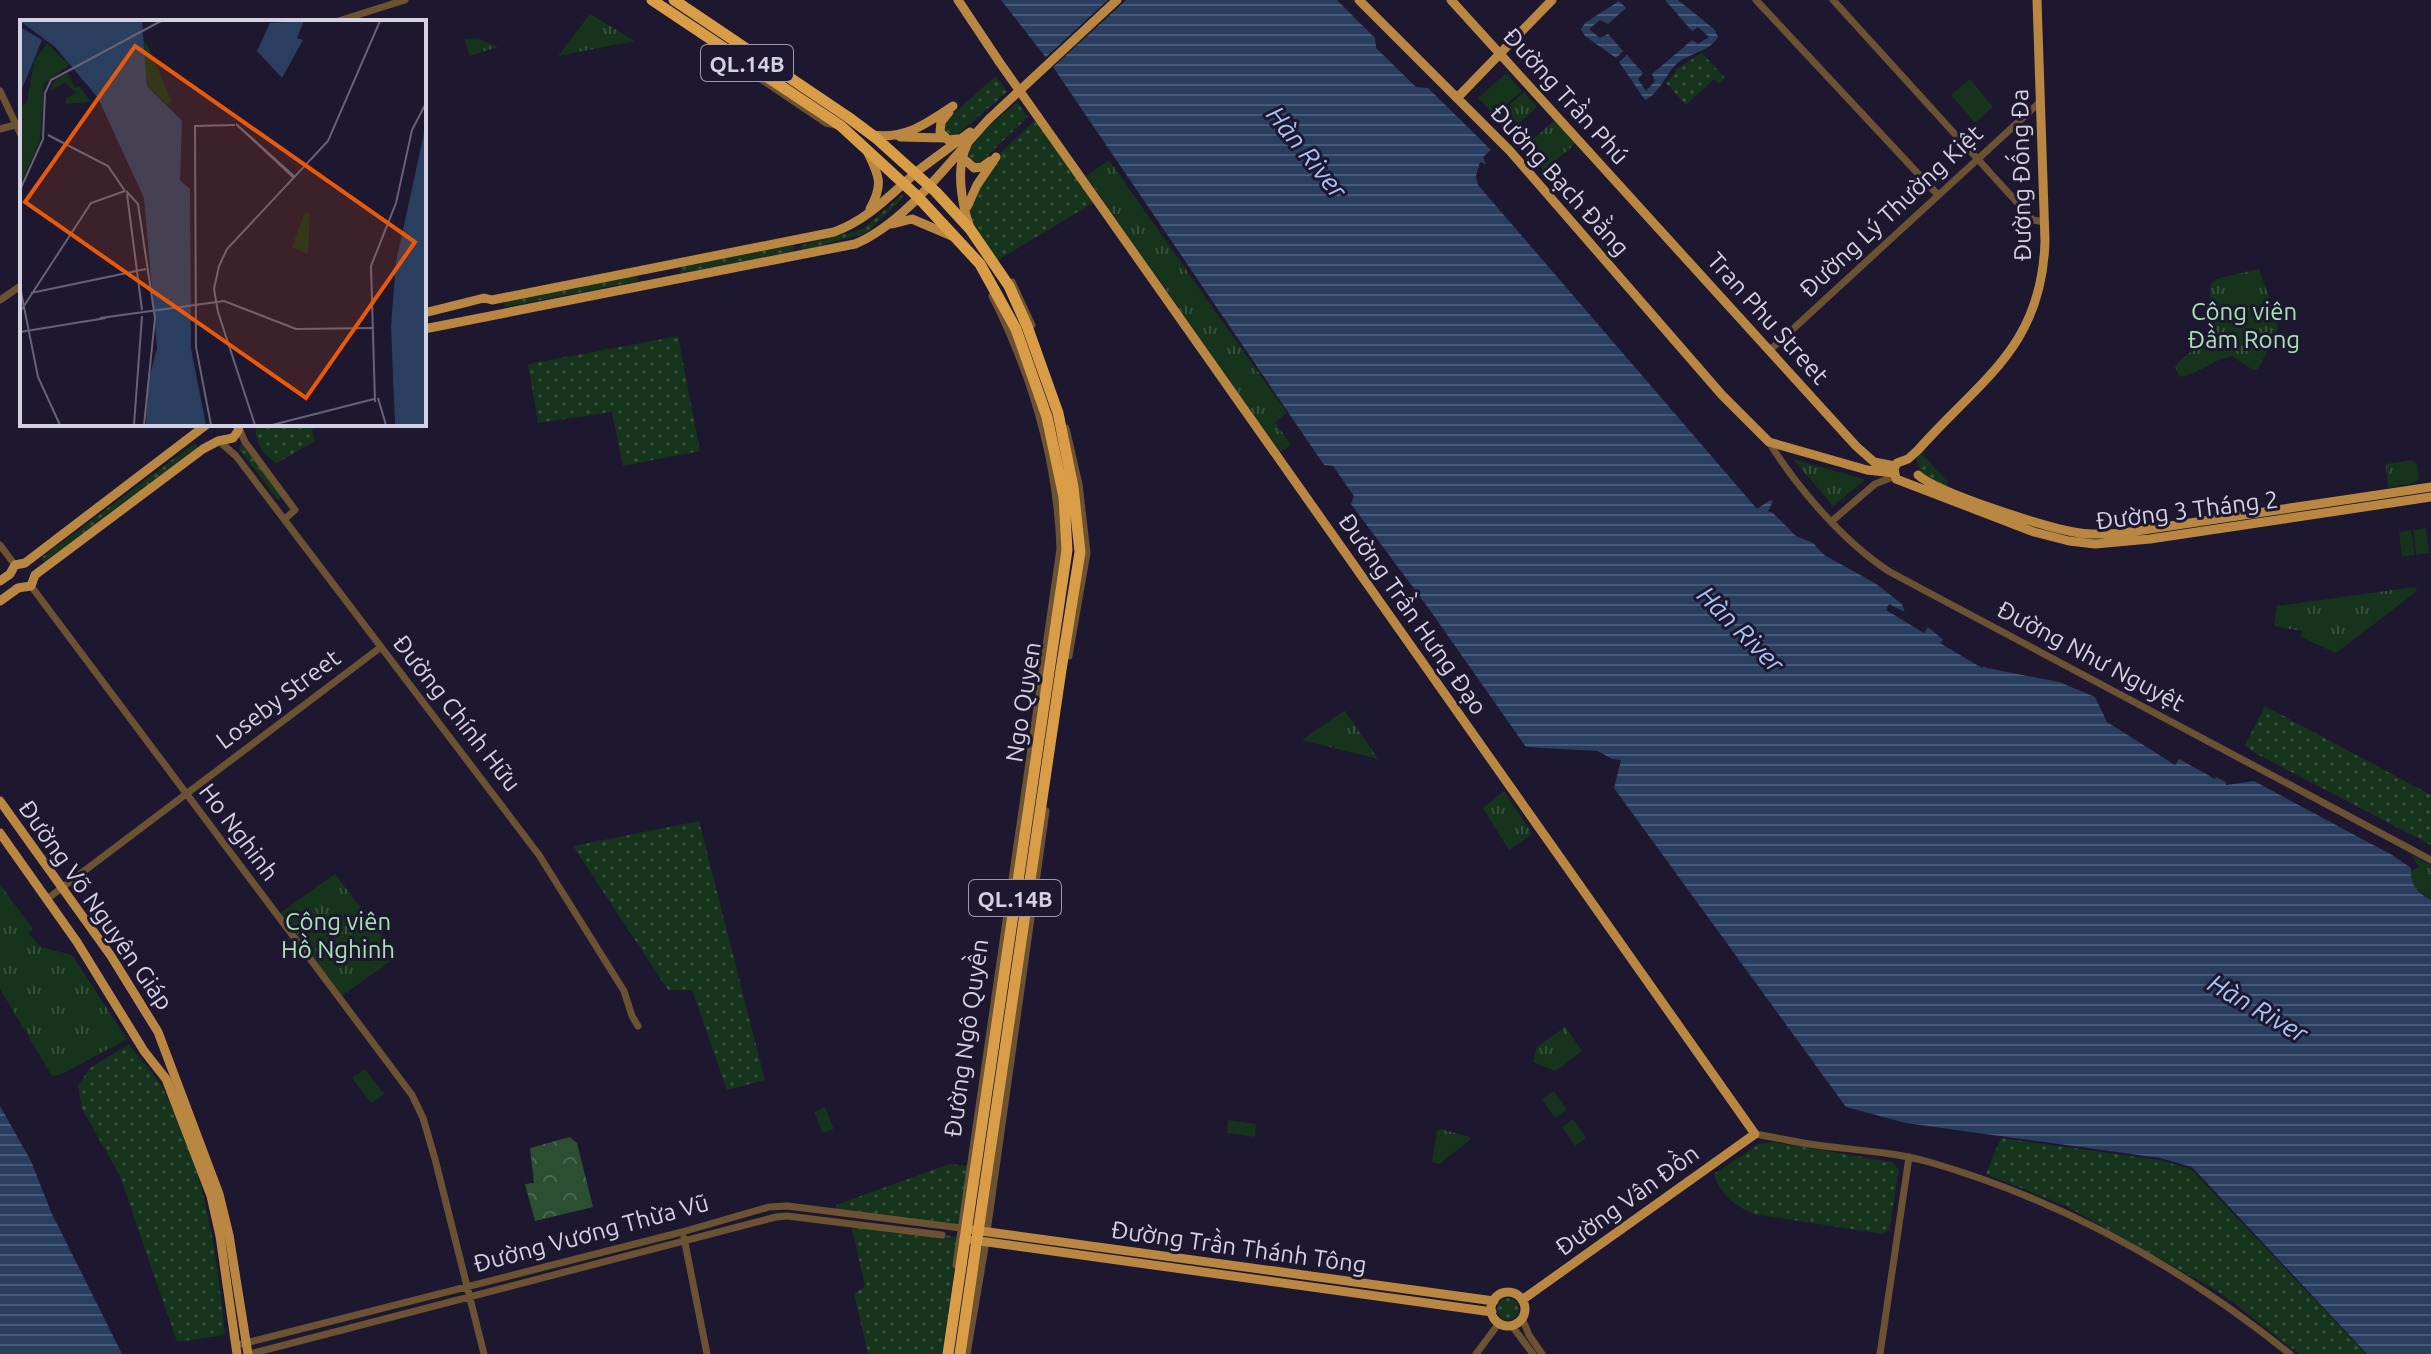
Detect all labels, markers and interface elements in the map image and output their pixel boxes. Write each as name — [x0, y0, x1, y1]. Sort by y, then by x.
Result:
inset map — [20, 20, 426, 426]
street label: Đường Trần Phú — [1498, 20, 1637, 169]
road number: QL.14B — [701, 45, 793, 81]
street label: Đường Đống Đa — [2002, 89, 2036, 262]
street label: Đường Bạch Đằng — [1485, 97, 1637, 261]
water label: Hàn River — [1261, 100, 1353, 205]
street label: Đường Lý Thường Kiệt — [1794, 119, 1988, 303]
street label: Tran Phu Street — [1702, 247, 1834, 390]
park label: Công viên Đầm Rong — [2188, 298, 2300, 353]
street label: Đường 3 Tháng 2 — [2094, 485, 2280, 535]
street label: Đường Trần Hưng Đạo — [1333, 506, 1496, 720]
water label: Hàn River — [1692, 580, 1791, 679]
street label: Đường Như Nguyệt — [1993, 595, 2190, 717]
street label: Đường Chính Hữu — [388, 630, 526, 796]
street label: Ngo Quyen — [1000, 640, 1046, 764]
street label: Loseby Street — [211, 643, 346, 754]
street label: Ho Nghinh — [194, 778, 284, 886]
street label: Đường Võ Nguyên Giáp — [13, 795, 179, 1015]
road number: QL.14B — [969, 880, 1061, 916]
park label: Công viên Hồ Nghinh — [281, 908, 395, 963]
street label: Đường Ngô Quyền — [935, 937, 993, 1139]
water label: Hàn River — [2203, 968, 2314, 1049]
street label: Đường Vân Đồn — [1548, 1136, 1704, 1261]
street label: Đường Vương Thừa Vũ — [470, 1189, 712, 1277]
street label: Đường Trần Thánh Tông — [1110, 1212, 1369, 1278]

